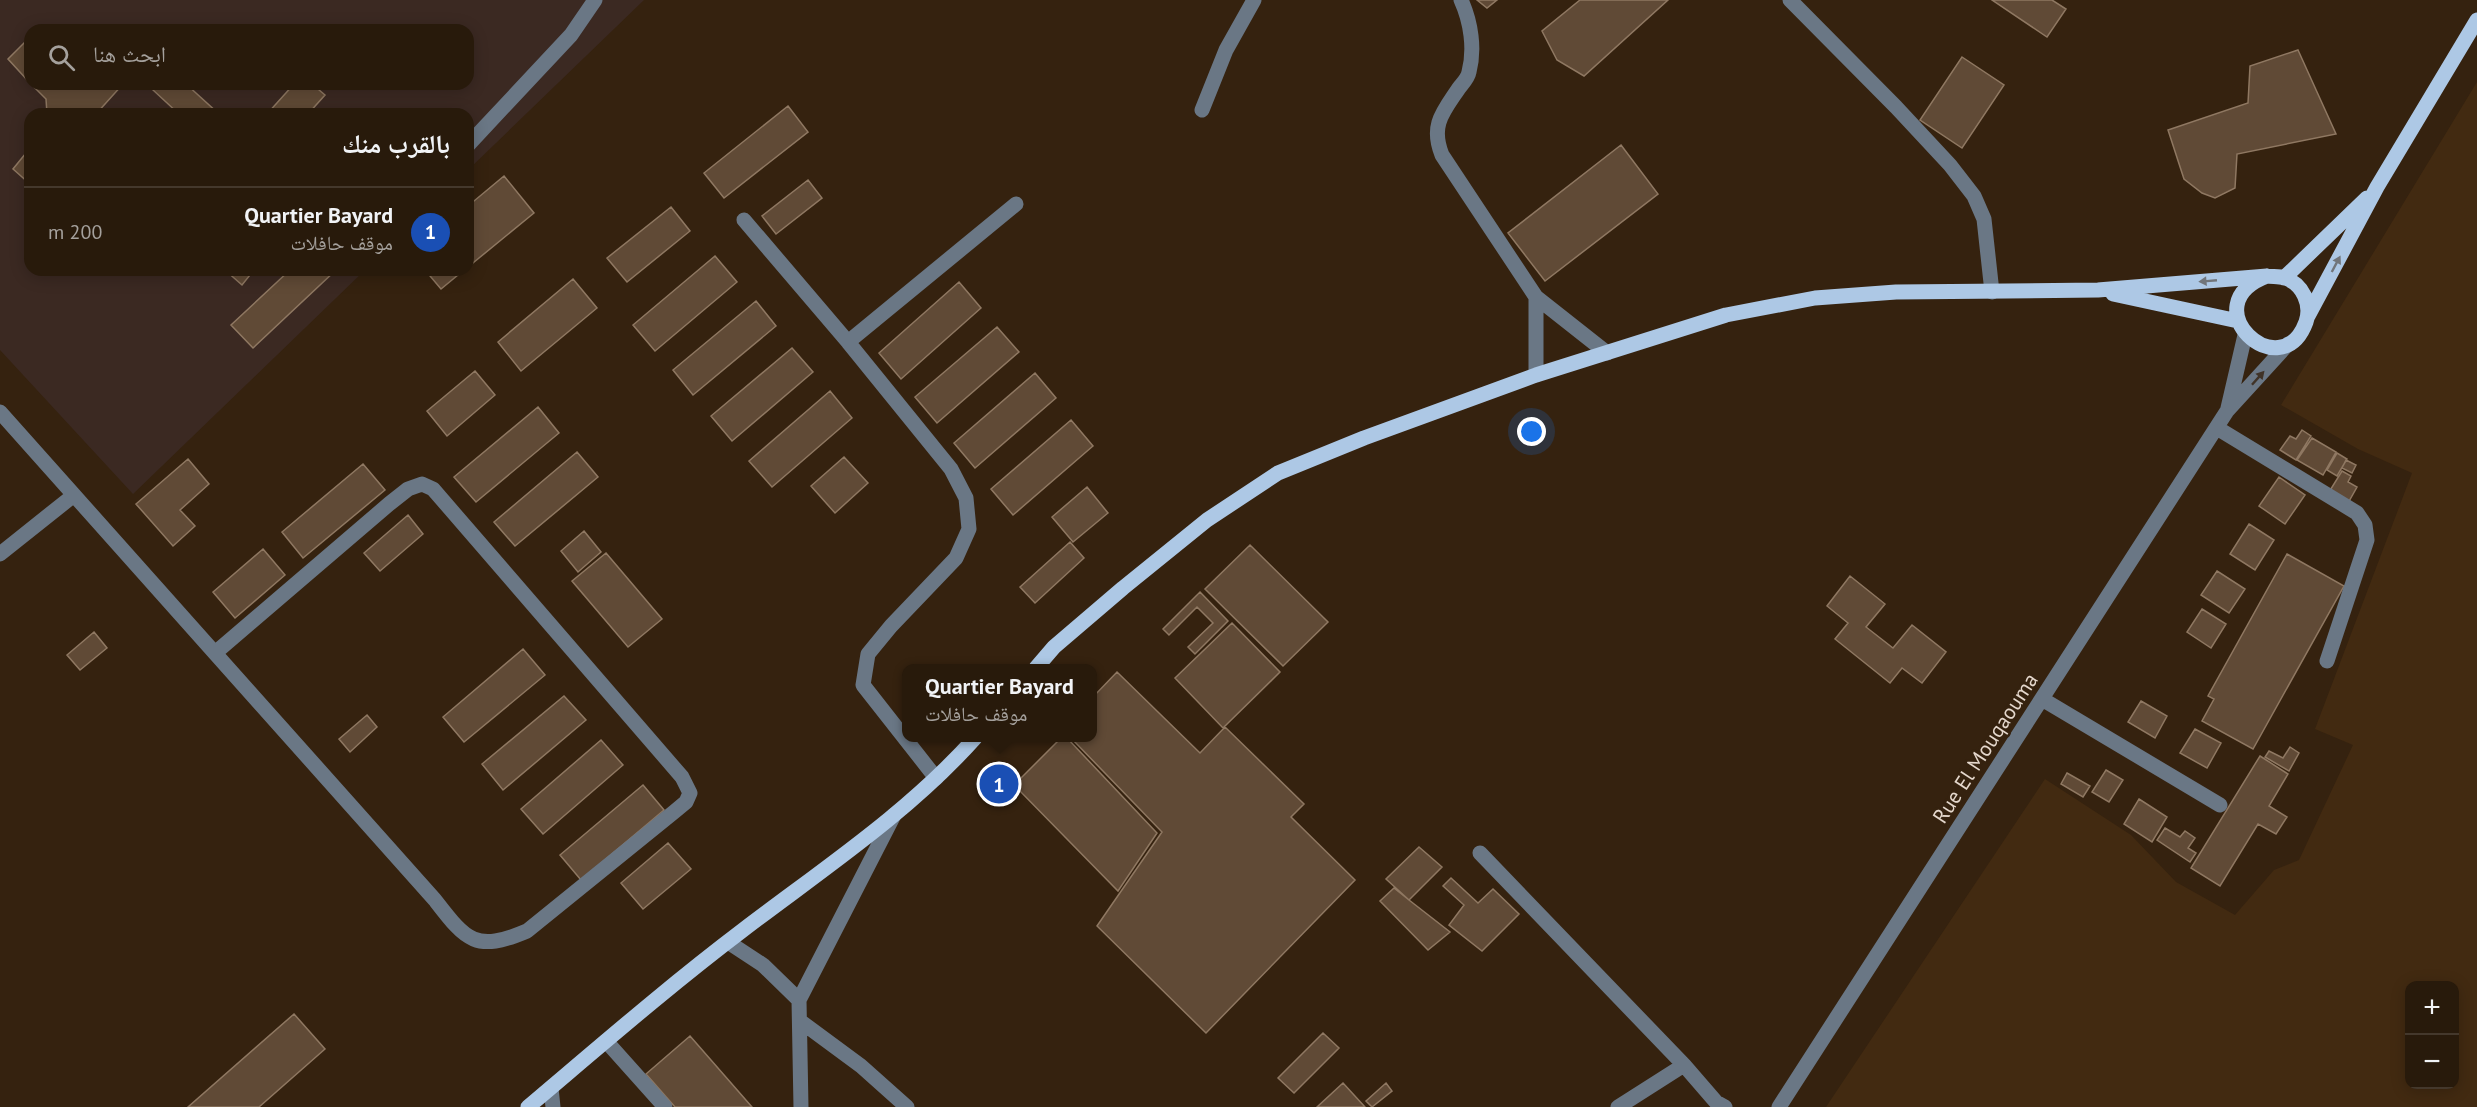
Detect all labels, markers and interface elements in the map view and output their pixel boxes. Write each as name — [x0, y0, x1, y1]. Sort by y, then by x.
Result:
search box — [24, 24, 474, 90]
text: ابحث هنا — [93, 40, 166, 68]
icon: search — [45, 41, 78, 74]
text: بالقرب منك — [342, 127, 450, 160]
text: Quartier Bayard — [244, 201, 393, 229]
text: 200 m — [48, 219, 102, 245]
text: 1 — [425, 219, 436, 245]
text: موقف حافلات — [291, 230, 393, 256]
one-way arrow — [2331, 255, 2341, 272]
one-way arrow — [2199, 276, 2218, 286]
one-way arrow — [2251, 371, 2264, 386]
your location — [1517, 417, 1546, 446]
popup — [902, 664, 1097, 742]
street label: Rue El Mouqaouma — [1926, 668, 2044, 828]
text: Quartier Bayard — [925, 672, 1074, 700]
text: موقف حافلات — [925, 701, 1027, 727]
pin: 1 — [980, 762, 1018, 806]
map controls — [2405, 981, 2459, 1089]
button: + — [2405, 981, 2459, 1035]
button: − — [2405, 1035, 2459, 1089]

